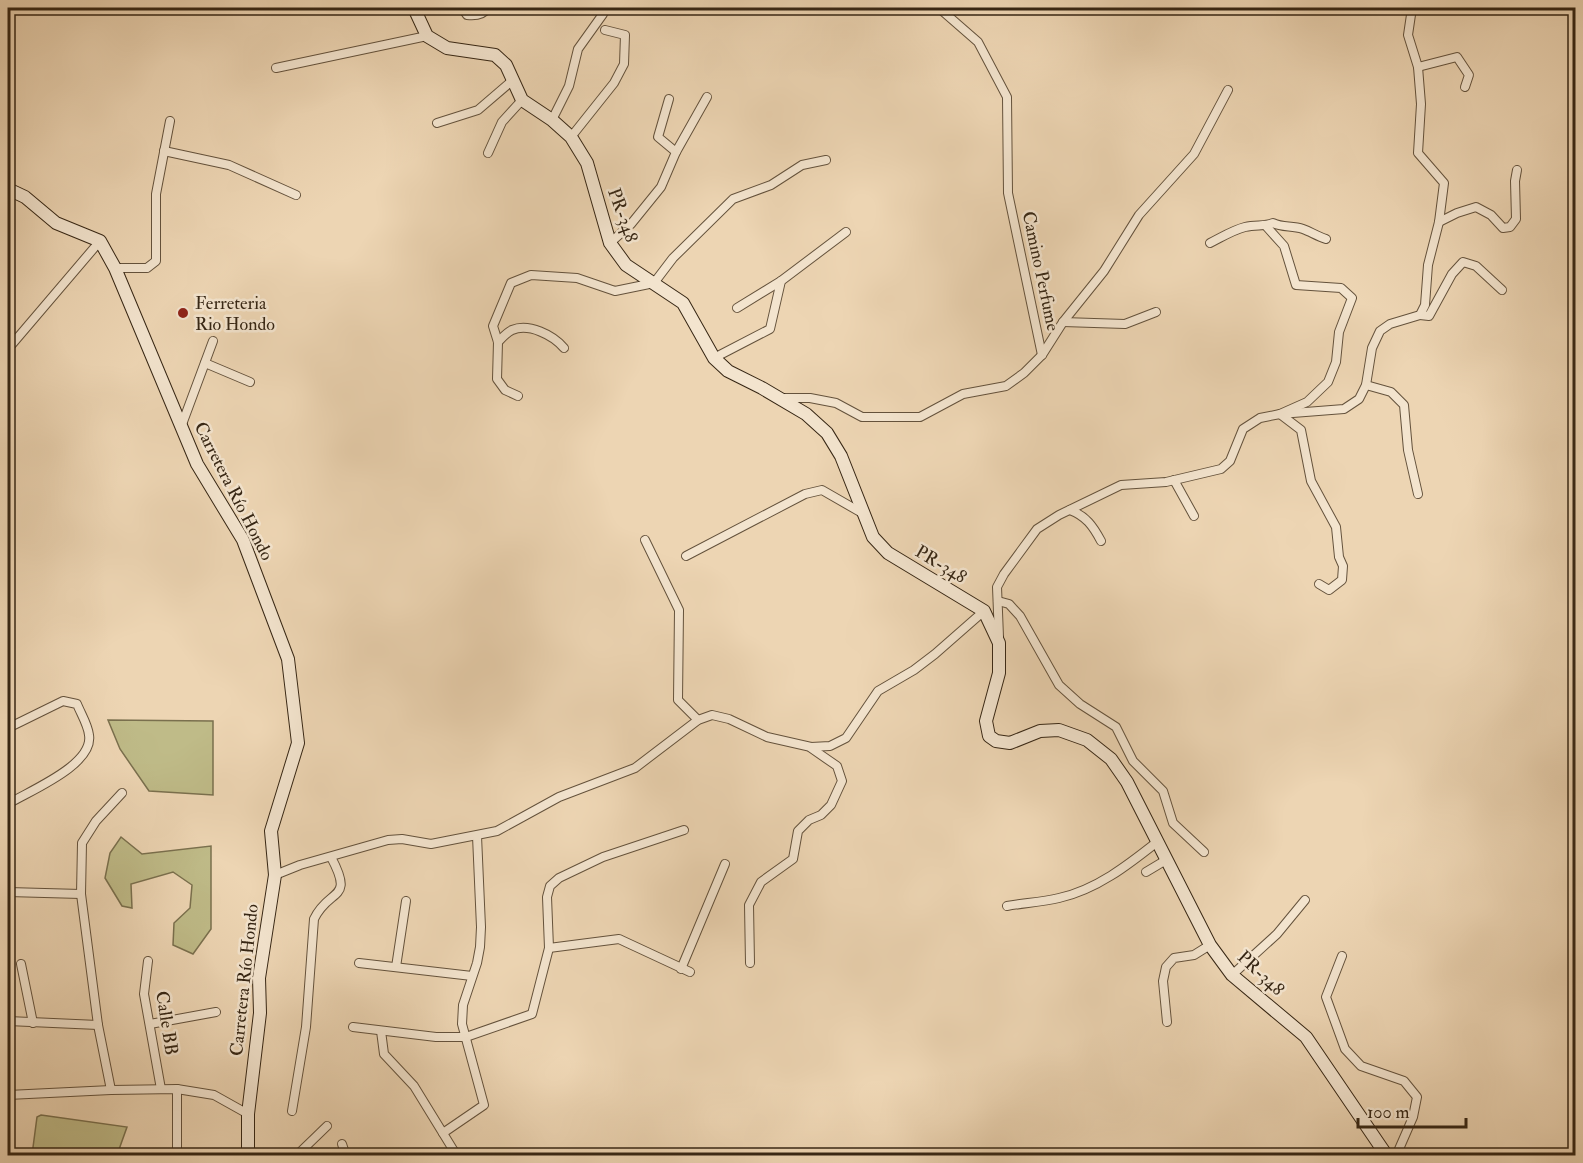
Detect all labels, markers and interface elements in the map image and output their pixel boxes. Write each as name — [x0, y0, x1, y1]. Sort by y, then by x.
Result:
street label: PR-348 — [602, 185, 643, 245]
street label: Camino Perfume — [1017, 209, 1065, 334]
place label: Ferreteria Rio Hondo — [195, 292, 275, 336]
marker: Ferreteria Rio Hondo — [176, 306, 190, 320]
street label: Carretera Río Hondo — [189, 418, 279, 565]
street label: PR-348 — [911, 540, 971, 589]
street label: Carretera Río Hondo — [225, 903, 264, 1057]
street label: PR-348 — [1232, 946, 1289, 1001]
street label: Calle BB — [150, 989, 183, 1057]
scale bar — [1358, 1091, 1466, 1129]
text: 100 m — [1367, 1101, 1410, 1124]

